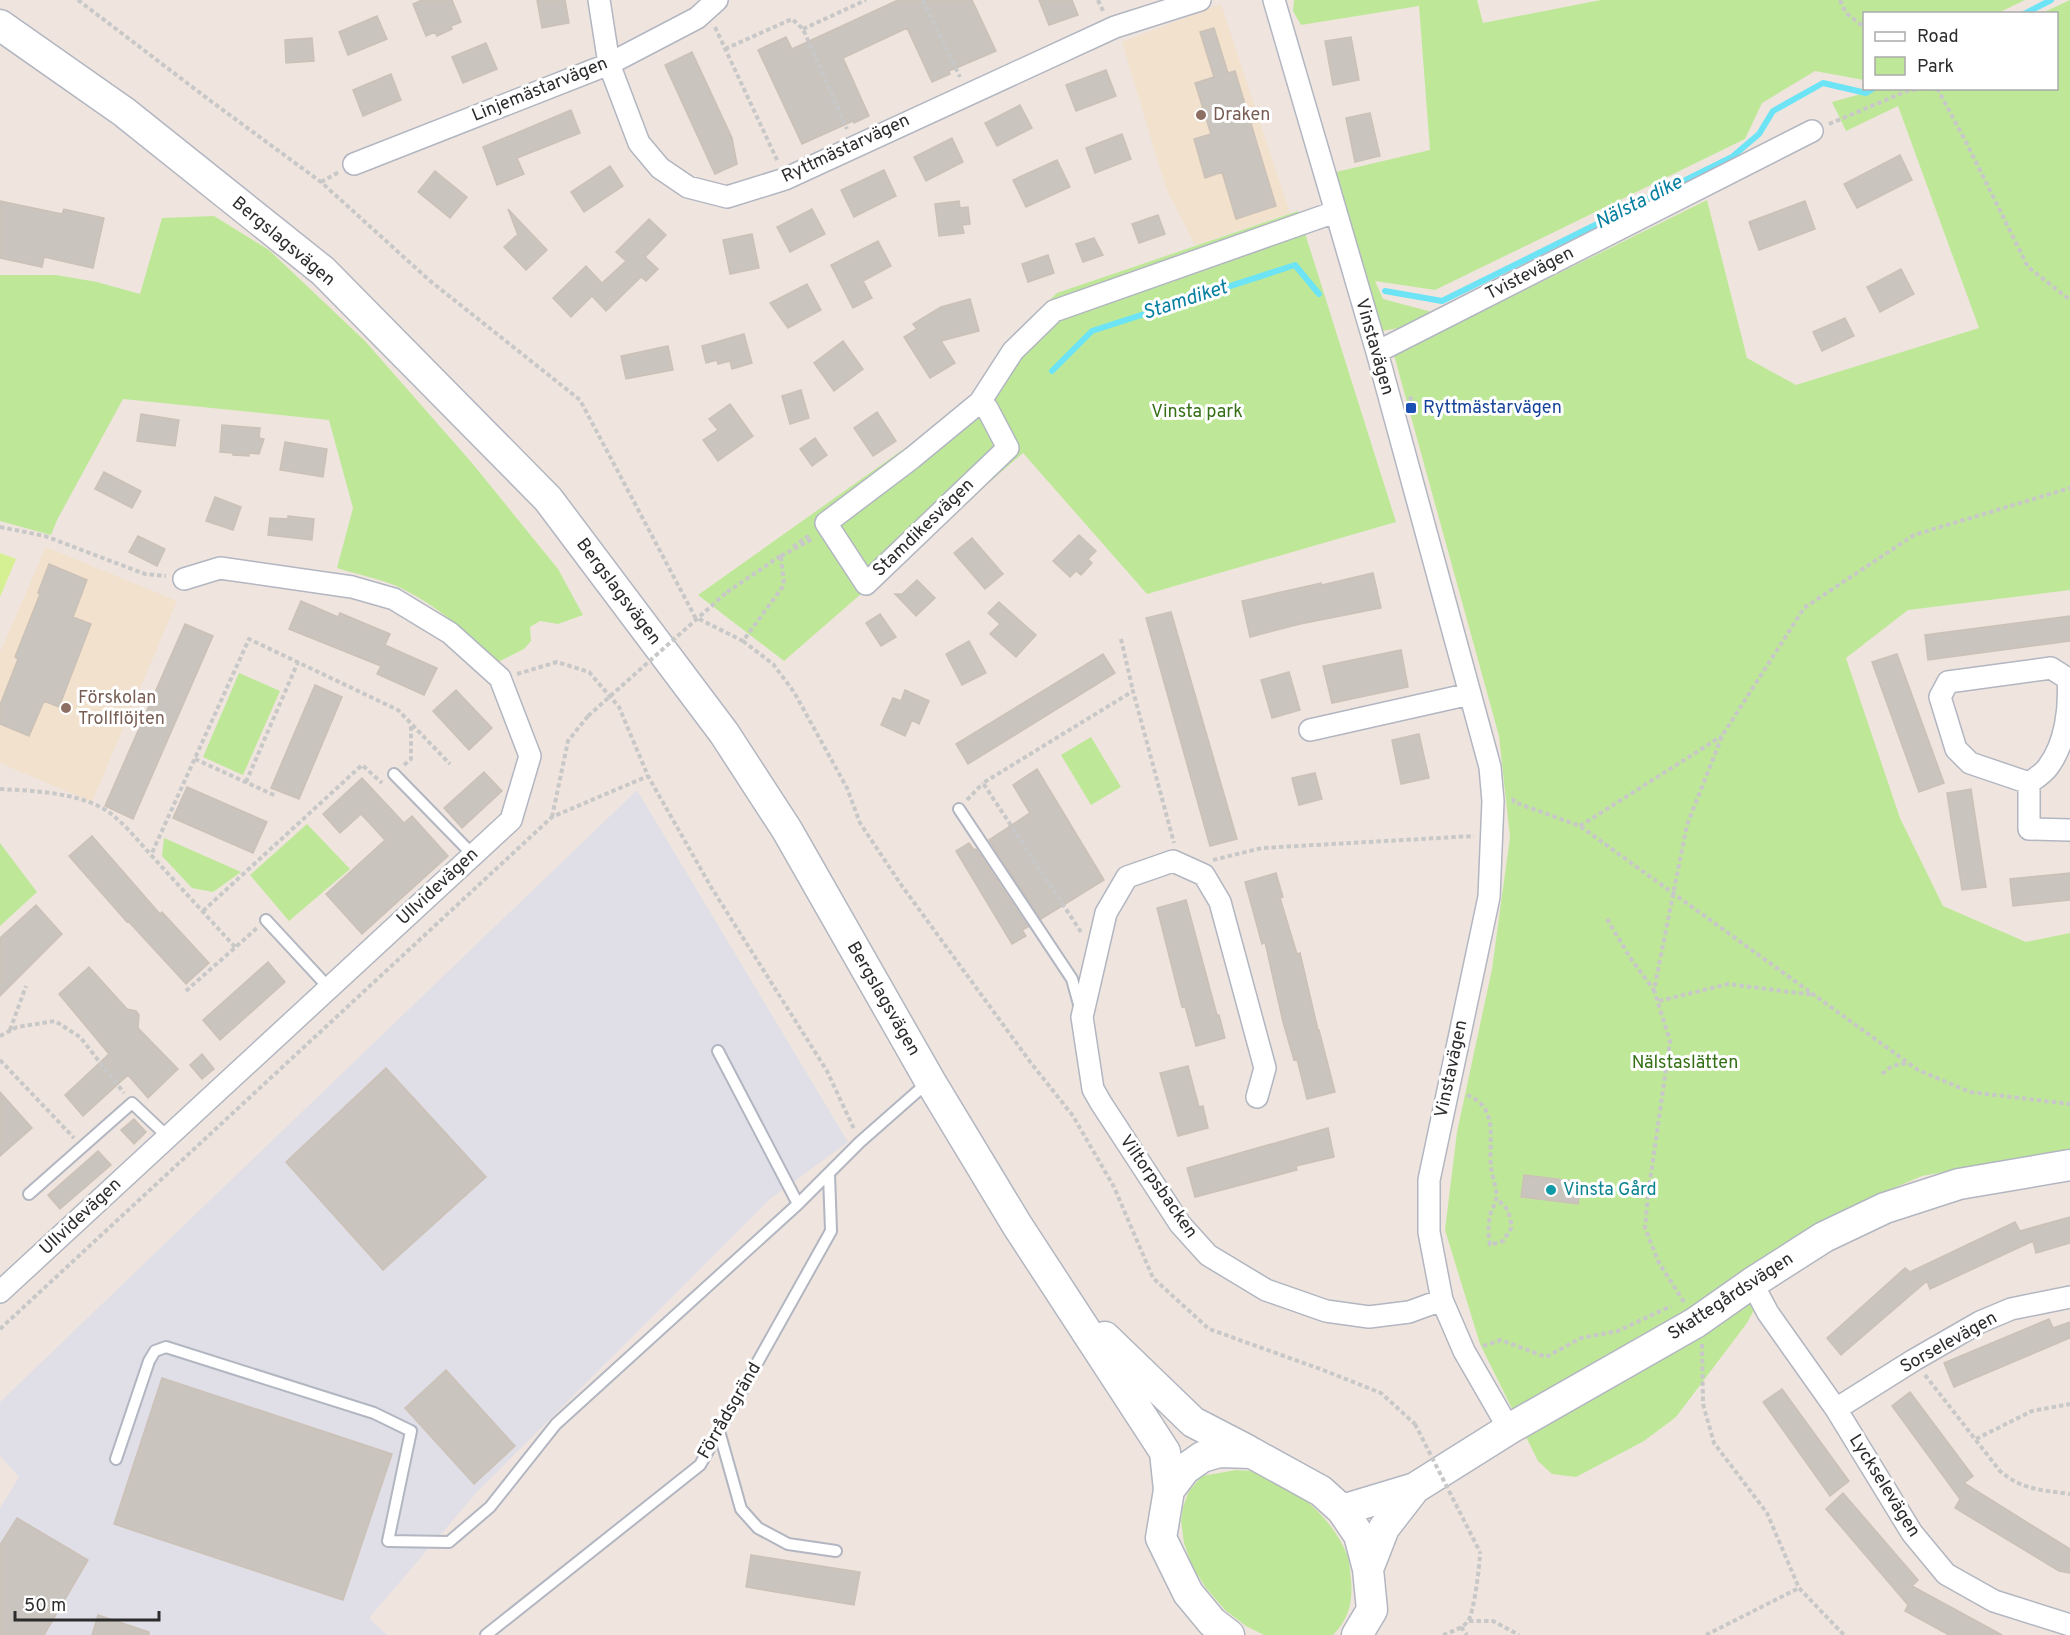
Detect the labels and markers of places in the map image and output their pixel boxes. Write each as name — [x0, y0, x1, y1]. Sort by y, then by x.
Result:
place label: Draken — [1213, 104, 1270, 127]
marker: Draken — [1194, 108, 1208, 122]
place label: Ryttmästarvägen — [1423, 397, 1562, 420]
marker: Ryttmästarvägen — [1404, 401, 1418, 415]
place label: Förskolan Trollflöjten — [78, 687, 165, 731]
marker: Förskolan Trollflöjten — [59, 701, 73, 715]
place label: Vinsta Gård — [1563, 1179, 1657, 1202]
marker: Vinsta Gård — [1544, 1183, 1558, 1197]

